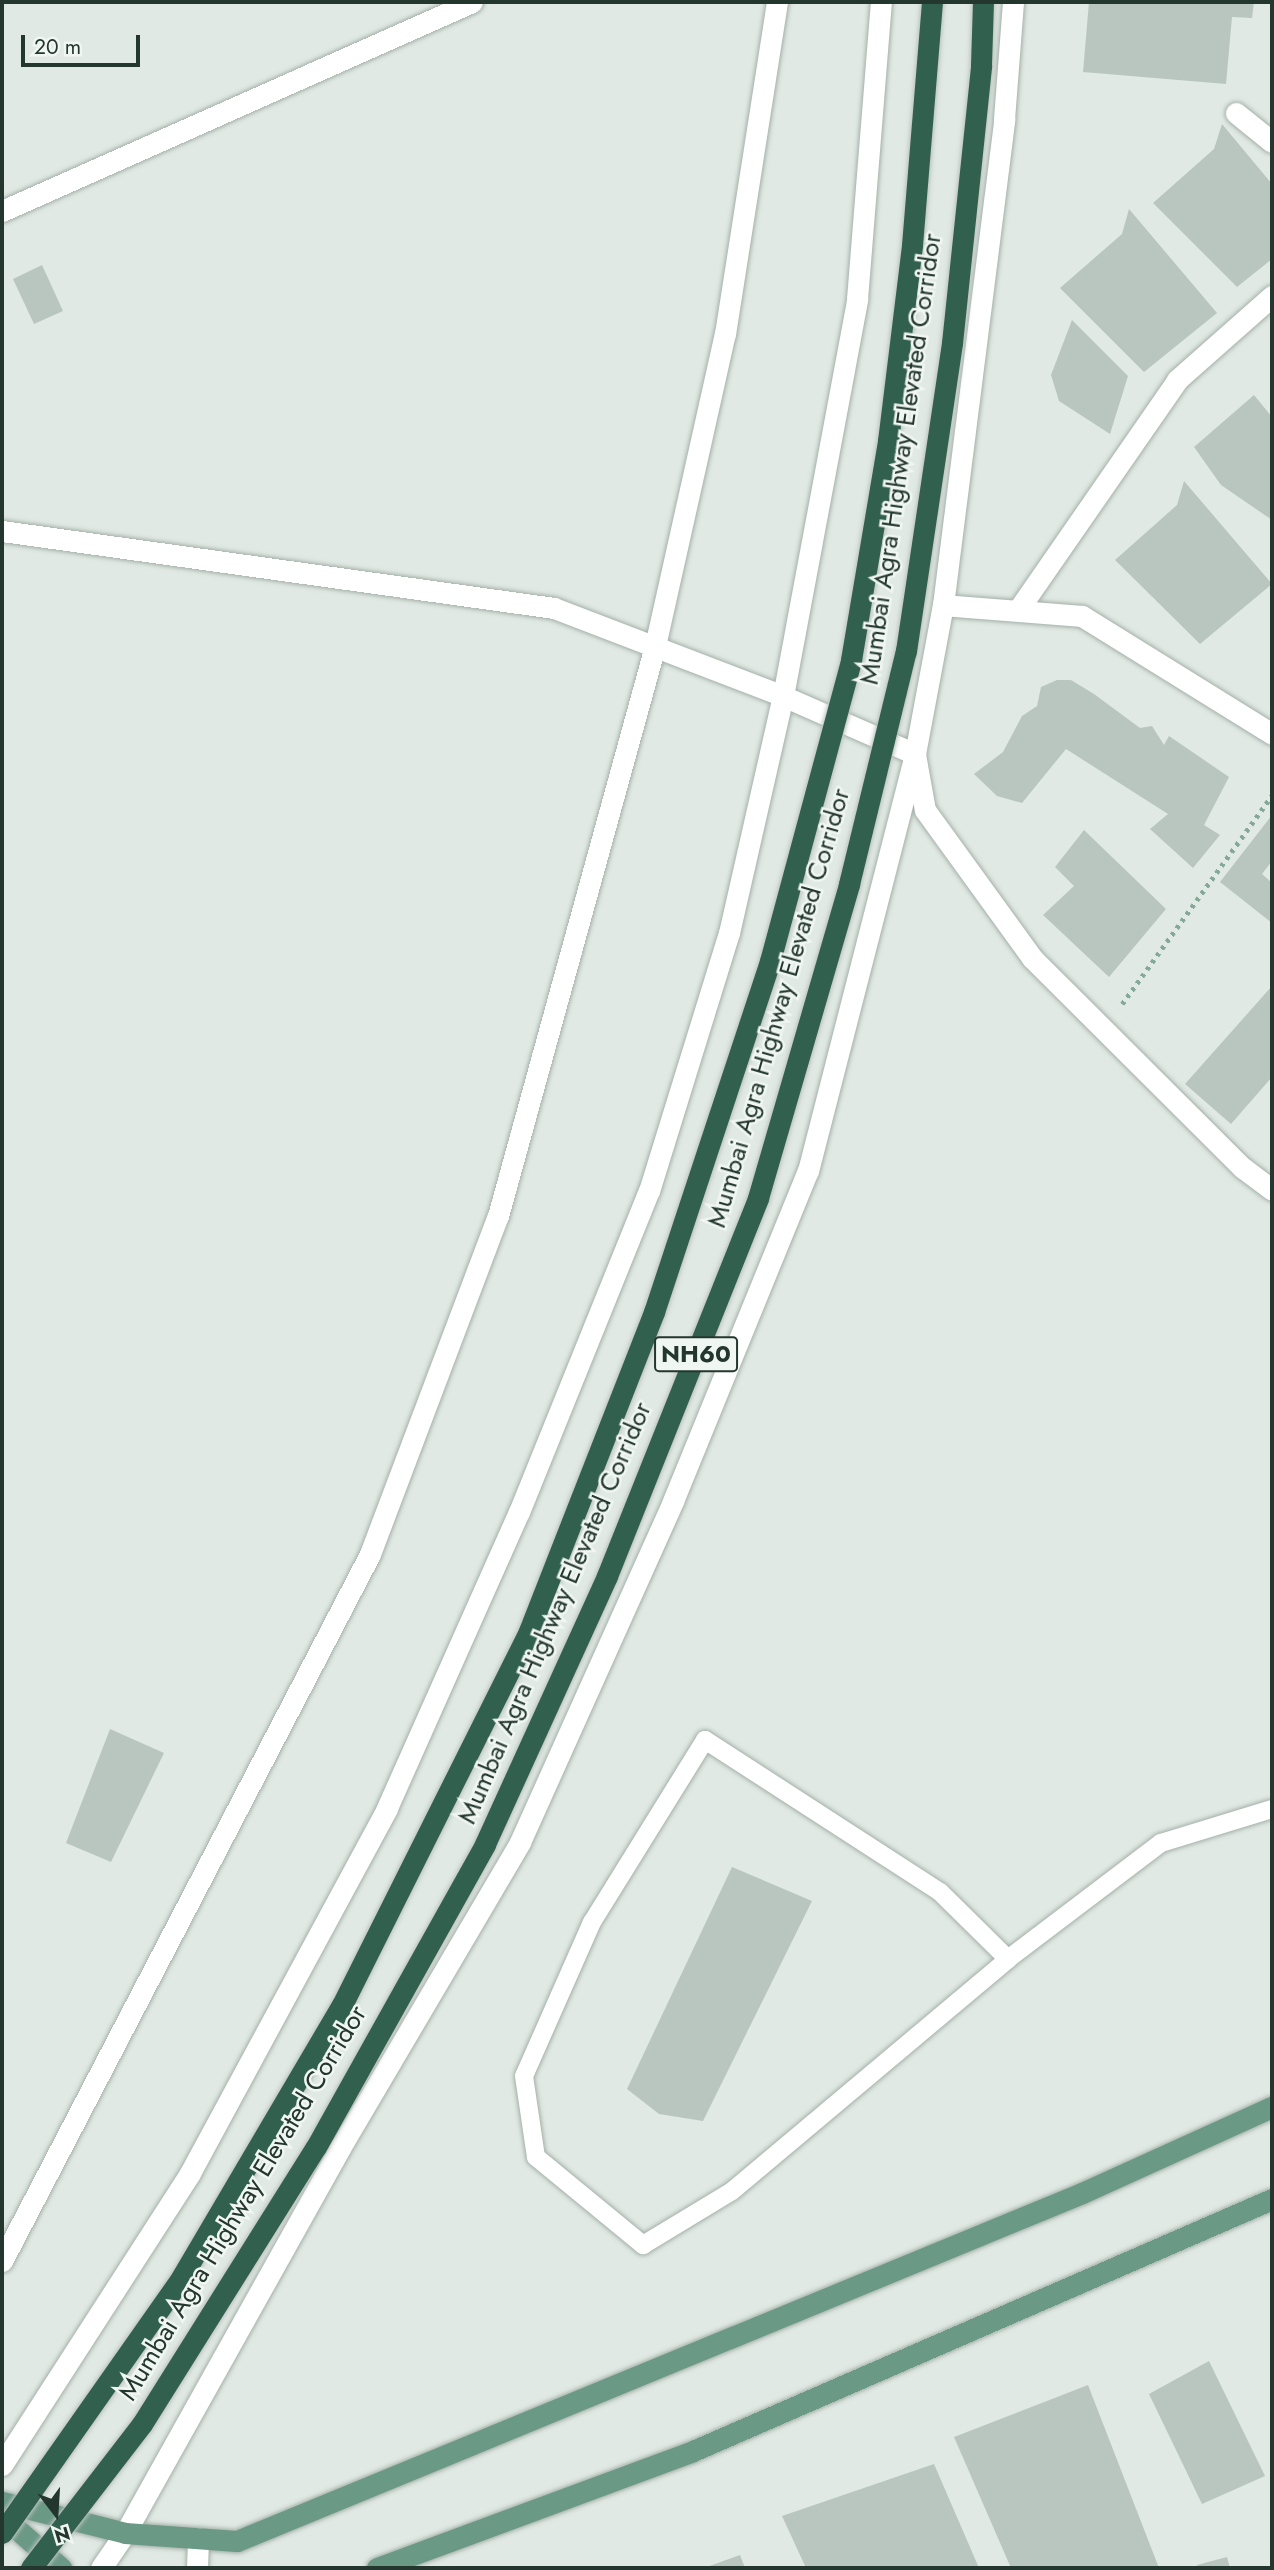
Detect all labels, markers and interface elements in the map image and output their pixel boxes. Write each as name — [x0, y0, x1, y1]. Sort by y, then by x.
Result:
scale bar — [24, 21, 144, 65]
text: 20 m — [34, 32, 81, 62]
street label: Mumbai Agra Highway Elevated Corridor — [854, 232, 948, 686]
street label: Mumbai Agra Highway Elevated Corridor — [701, 785, 857, 1231]
road number: NH60 — [654, 1334, 738, 1374]
street label: Mumbai Agra Highway Elevated Corridor — [452, 1397, 658, 1829]
street label: Mumbai Agra Highway Elevated Corridor — [112, 2000, 374, 2406]
north arrow — [21, 2479, 91, 2549]
text: N — [51, 2519, 73, 2550]

